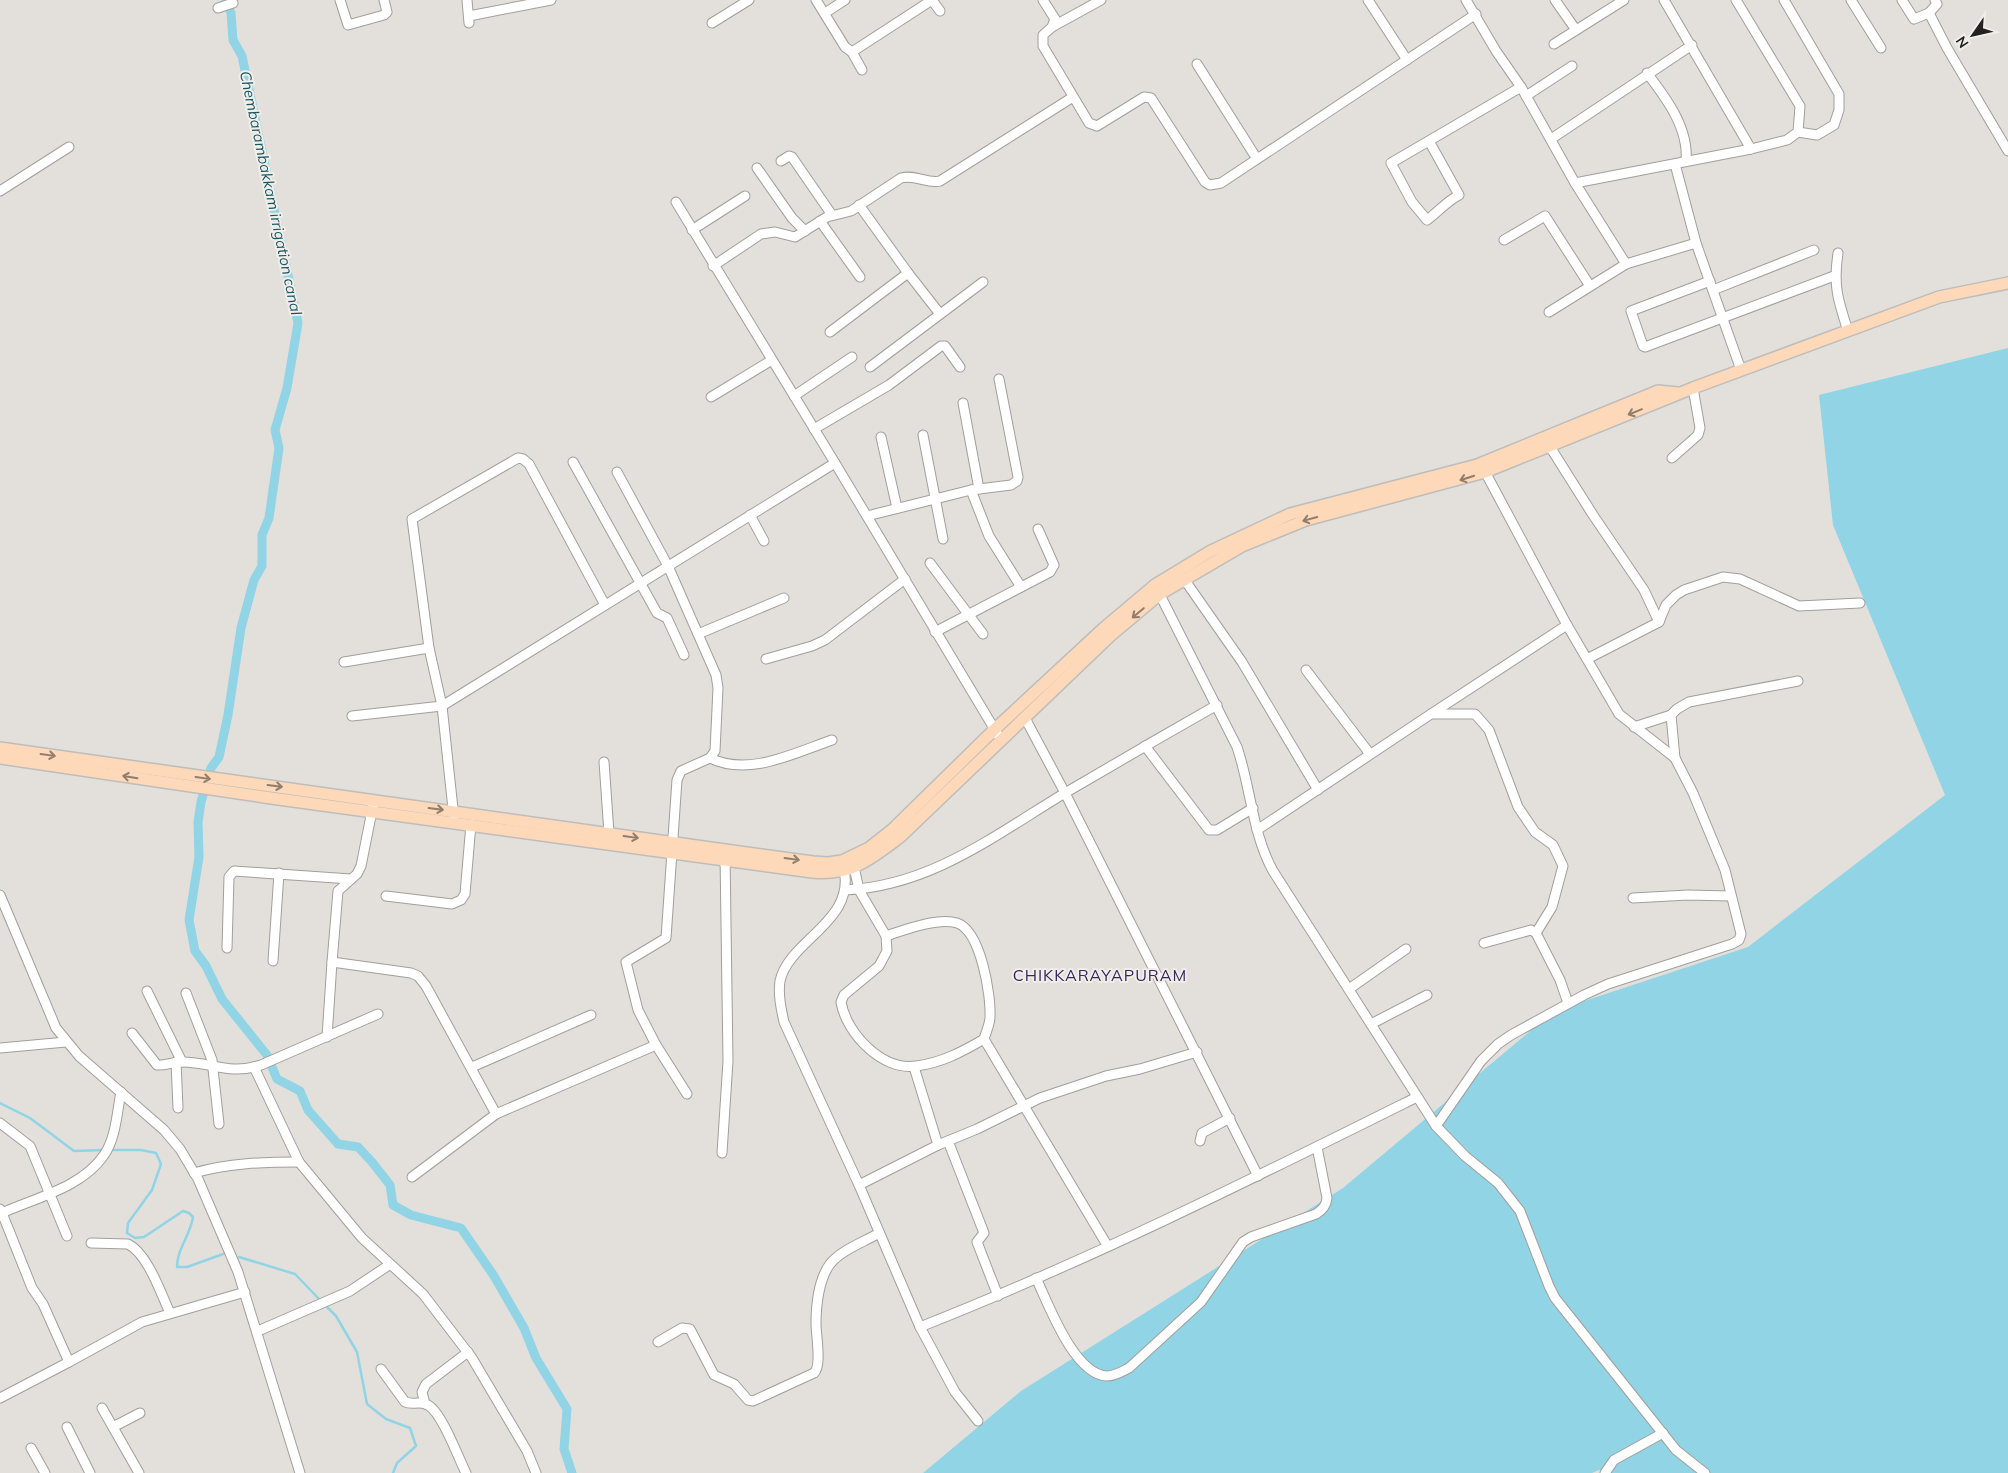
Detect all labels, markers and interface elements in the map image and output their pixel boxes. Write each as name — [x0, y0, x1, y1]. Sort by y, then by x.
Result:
north arrow — [1948, 10, 1998, 60]
text: N — [1952, 33, 1973, 52]
water label: Chembarambakkam irrigation canal — [236, 69, 306, 317]
one-way arrow — [1628, 408, 1643, 417]
one-way arrow — [1460, 474, 1476, 483]
one-way arrow — [1302, 515, 1318, 524]
one-way arrow — [1131, 607, 1144, 618]
one-way arrow — [40, 750, 56, 760]
one-way arrow — [123, 772, 139, 782]
one-way arrow — [194, 773, 210, 783]
one-way arrow — [267, 781, 283, 791]
one-way arrow — [428, 804, 444, 814]
one-way arrow — [623, 832, 639, 842]
one-way arrow — [784, 854, 800, 864]
district label: CHIKKARAYAPURAM — [1013, 965, 1187, 985]

